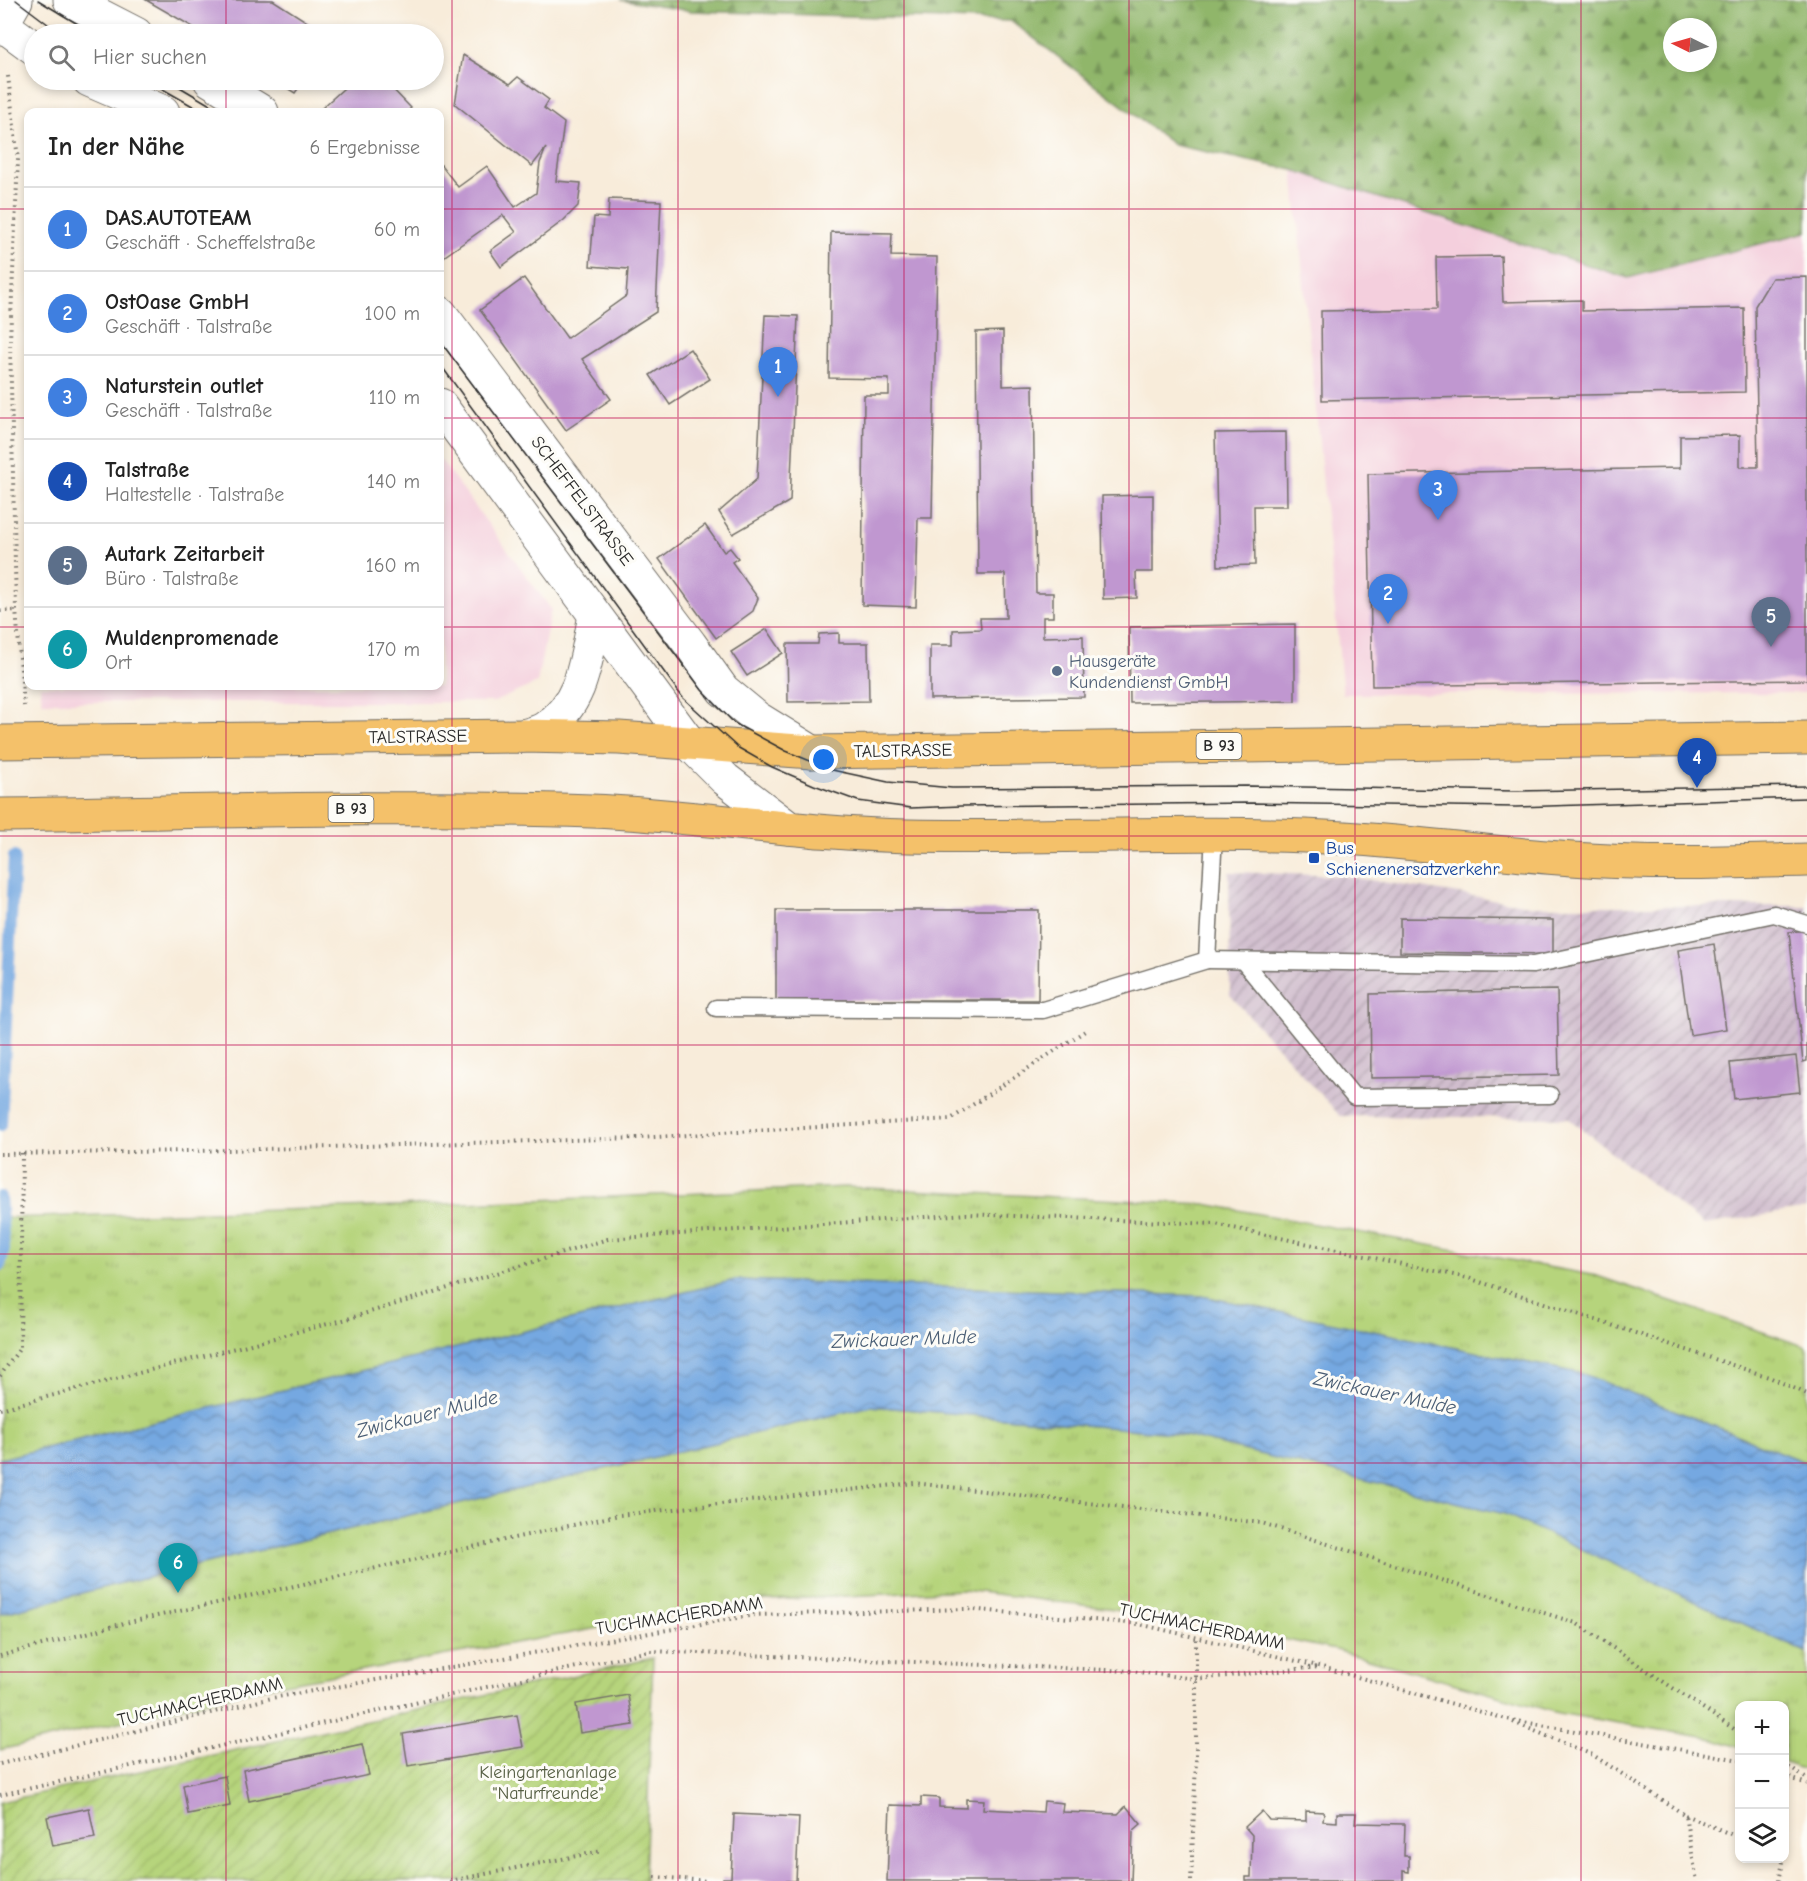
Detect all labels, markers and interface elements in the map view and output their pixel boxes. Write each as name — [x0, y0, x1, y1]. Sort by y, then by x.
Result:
north arrow — [1663, 18, 1717, 72]
search box — [24, 24, 444, 90]
icon: search — [45, 41, 78, 74]
text: Hier suchen — [93, 44, 207, 70]
text: In der Nähe — [48, 132, 185, 162]
text: 6 Ergebnisse — [310, 136, 420, 159]
text: DAS.AUTOTEAM — [105, 205, 252, 231]
text: 1 — [64, 218, 71, 241]
text: 60 m — [374, 218, 420, 241]
text: Geschäft · Scheffelstraße — [105, 231, 316, 254]
text: OstOase GmbH — [105, 289, 249, 315]
text: 2 — [63, 302, 72, 325]
text: 100 m — [365, 302, 420, 325]
text: Geschäft · Talstraße — [105, 315, 272, 338]
pin: 1 — [758, 348, 798, 397]
text: Naturstein outlet — [105, 373, 263, 399]
text: 3 — [63, 386, 72, 409]
text: 110 m — [369, 386, 420, 409]
text: Geschäft · Talstraße — [105, 399, 272, 422]
street label: SCHEFFELSTRASSE — [526, 432, 638, 570]
text: Talstraße — [105, 457, 189, 483]
text: 4 — [63, 470, 72, 493]
text: 140 m — [367, 470, 420, 493]
pin: 3 — [1418, 470, 1458, 520]
text: Haltestelle · Talstraße — [105, 483, 284, 506]
text: Autark Zeitarbeit — [105, 541, 264, 567]
text: 5 — [62, 554, 73, 577]
text: 160 m — [366, 554, 420, 577]
text: Büro · Talstraße — [105, 567, 238, 590]
pin: 2 — [1368, 574, 1408, 624]
pin: 5 — [1752, 598, 1790, 647]
text: Muldenpromenade — [105, 625, 279, 651]
text: 6 — [62, 638, 73, 661]
text: 170 m — [367, 638, 420, 661]
text: Ort — [105, 651, 132, 674]
place label: Hausgeräte Kundendienst GmbH — [1069, 651, 1228, 693]
marker: Hausgeräte Kundendienst GmbH — [1050, 664, 1064, 678]
street label: TALSTRASSE — [369, 726, 468, 748]
road number: B 93 — [1196, 733, 1242, 759]
pin: 4 — [1678, 738, 1716, 788]
street label: TALSTRASSE — [854, 740, 953, 762]
your location — [809, 745, 838, 774]
road number: B 93 — [328, 796, 374, 822]
place label: Bus Schienenersatzverkehr — [1326, 838, 1500, 880]
marker: Bus Schienenersatzverkehr — [1307, 851, 1321, 865]
water label: Zwickauer Mulde — [830, 1325, 977, 1353]
water label: Zwickauer Mulde — [1311, 1366, 1458, 1419]
water label: Zwickauer Mulde — [353, 1385, 500, 1443]
pin: 6 — [158, 1544, 198, 1593]
street label: TUCHMACHERDAMM — [594, 1592, 764, 1640]
street label: TUCHMACHERDAMM — [1117, 1599, 1287, 1655]
street label: TUCHMACHERDAMM — [115, 1673, 285, 1731]
map controls — [1735, 1701, 1789, 1863]
button: + — [1735, 1701, 1789, 1755]
button: − — [1735, 1755, 1789, 1809]
park label: Kleingartenanlage "Naturfreunde" — [479, 1762, 617, 1804]
button: layers — [1735, 1809, 1789, 1863]

